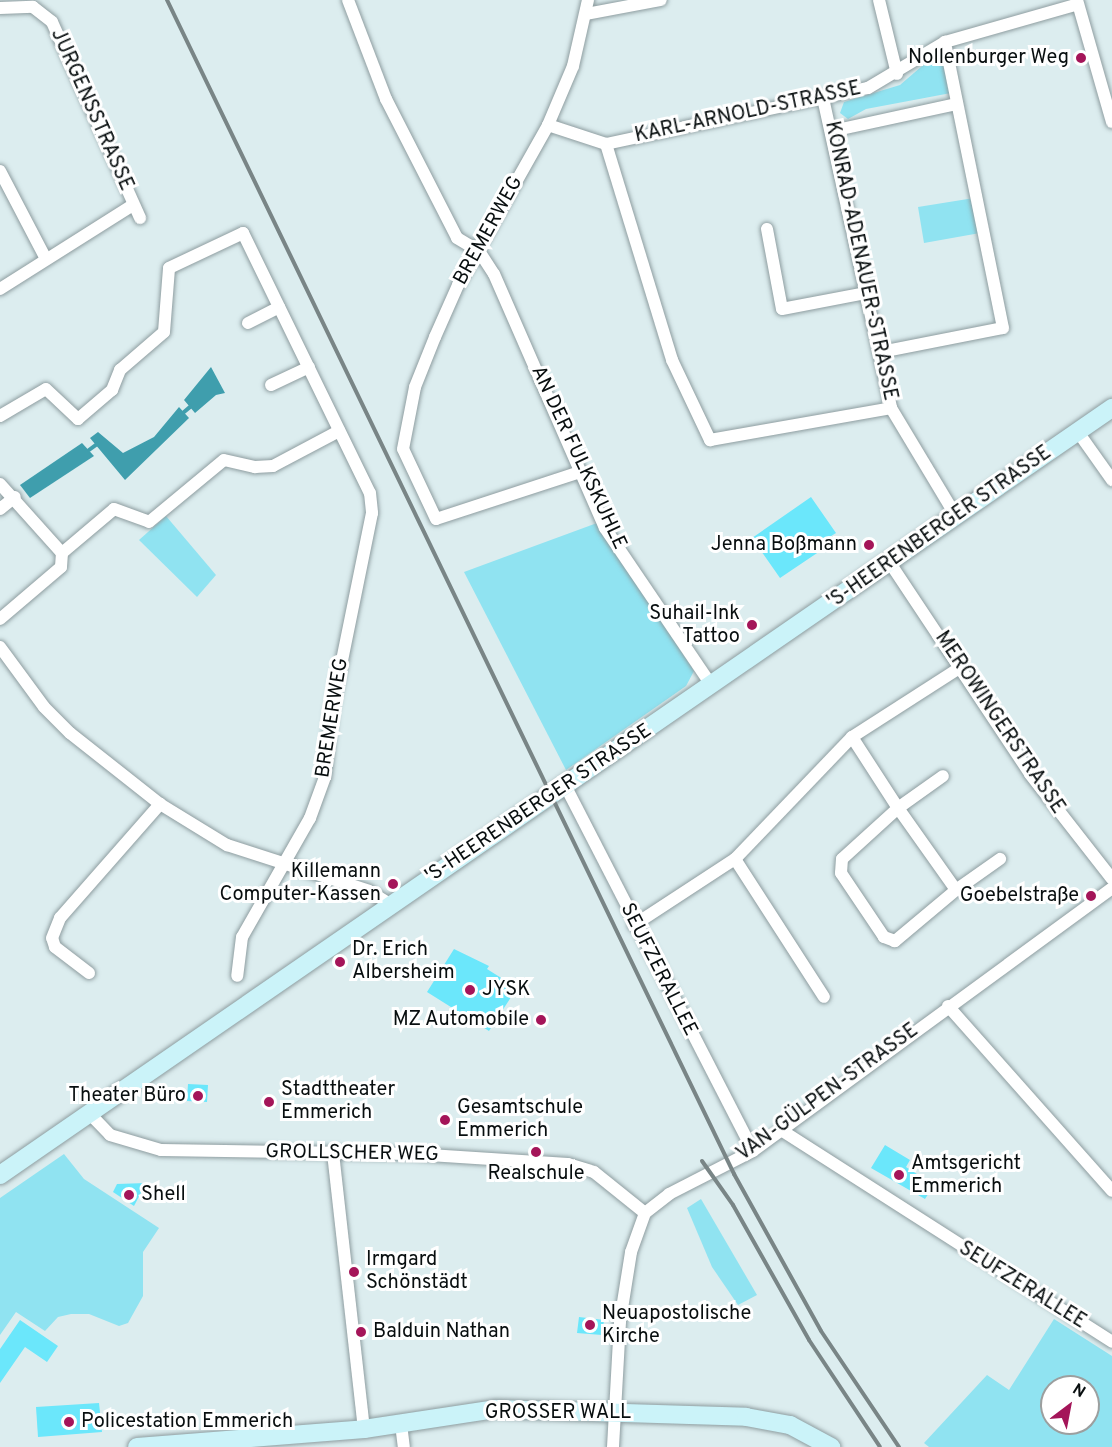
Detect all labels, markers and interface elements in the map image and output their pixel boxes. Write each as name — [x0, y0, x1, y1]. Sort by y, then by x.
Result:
street label: JURGENSSTRASSE — [45, 25, 137, 195]
place label: Nollenburger Weg — [908, 46, 1069, 70]
marker: Nollenburger Weg — [1074, 51, 1088, 65]
street label: KARL-ARNOLD-STRASSE — [633, 77, 863, 149]
street label: KONRAD-ADENAUER-STRASSE — [819, 119, 901, 403]
street label: BREMERWEG — [449, 172, 529, 290]
street label: AN DER FULKSKUHLE — [525, 362, 631, 554]
street label: 'S-HEERENBERGER STRASSE — [824, 441, 1056, 615]
place label: Jenna Boßmann — [711, 533, 857, 557]
marker: Jenna Boßmann — [862, 538, 876, 552]
place label: Suhail-Ink Tattoo — [649, 602, 740, 649]
marker: Suhail-Ink Tattoo — [745, 618, 759, 632]
street label: MEROWINGERSTRASSE — [929, 627, 1069, 819]
street label: BREMERWEG — [312, 656, 354, 780]
street label: 'S-HEERENBERGER STRASSE — [421, 719, 657, 889]
place label: Killemann Computer-Kassen — [219, 861, 381, 908]
marker: Killemann Computer-Kassen — [386, 877, 400, 891]
place label: Goebelstraße — [960, 884, 1079, 908]
marker: Goebelstraße — [1084, 889, 1098, 903]
street label: SEUFZERALLEE — [614, 900, 702, 1040]
place label: Dr. Erich Albersheim — [352, 939, 455, 986]
marker: Dr. Erich Albersheim — [333, 955, 347, 969]
place label: JYSK — [482, 978, 530, 1002]
marker: JYSK — [463, 983, 477, 997]
place label: MZ Automobile — [392, 1008, 529, 1032]
marker: MZ Automobile — [534, 1013, 548, 1027]
street label: VAN-GÜLPEN-STRASSE — [733, 1019, 923, 1167]
place label: Stadttheater Emmerich — [281, 1078, 395, 1125]
place label: Theater Büro — [68, 1084, 186, 1108]
marker: Theater Büro — [191, 1089, 205, 1103]
marker: Stadttheater Emmerich — [262, 1095, 276, 1109]
place label: Gesamtschule Emmerich — [457, 1096, 583, 1143]
marker: Gesamtschule Emmerich — [438, 1113, 452, 1127]
street label: GROLLSCHER WEG — [265, 1140, 439, 1168]
marker: Realschule — [529, 1145, 543, 1159]
place label: Amtsgericht Emmerich — [911, 1152, 1021, 1199]
place label: Realschule — [488, 1162, 584, 1186]
marker: Amtsgericht Emmerich — [892, 1168, 906, 1182]
place label: Shell — [141, 1183, 186, 1207]
marker: Shell — [122, 1188, 136, 1202]
street label: SEUFZERALLEE — [954, 1237, 1090, 1335]
place label: Irmgard Schönstädt — [366, 1248, 468, 1295]
marker: Irmgard Schönstädt — [347, 1265, 361, 1279]
place label: Neuapostolische Kirche — [602, 1302, 751, 1349]
marker: Neuapostolische Kirche — [583, 1318, 597, 1332]
place label: Balduin Nathan — [373, 1320, 510, 1344]
marker: Balduin Nathan — [354, 1325, 368, 1339]
north arrow — [1040, 1375, 1100, 1435]
text: N — [1068, 1380, 1089, 1403]
street label: GROSSER WALL — [485, 1401, 631, 1425]
place label: Policestation Emmerich — [81, 1410, 293, 1434]
marker: Policestation Emmerich — [62, 1415, 76, 1429]

